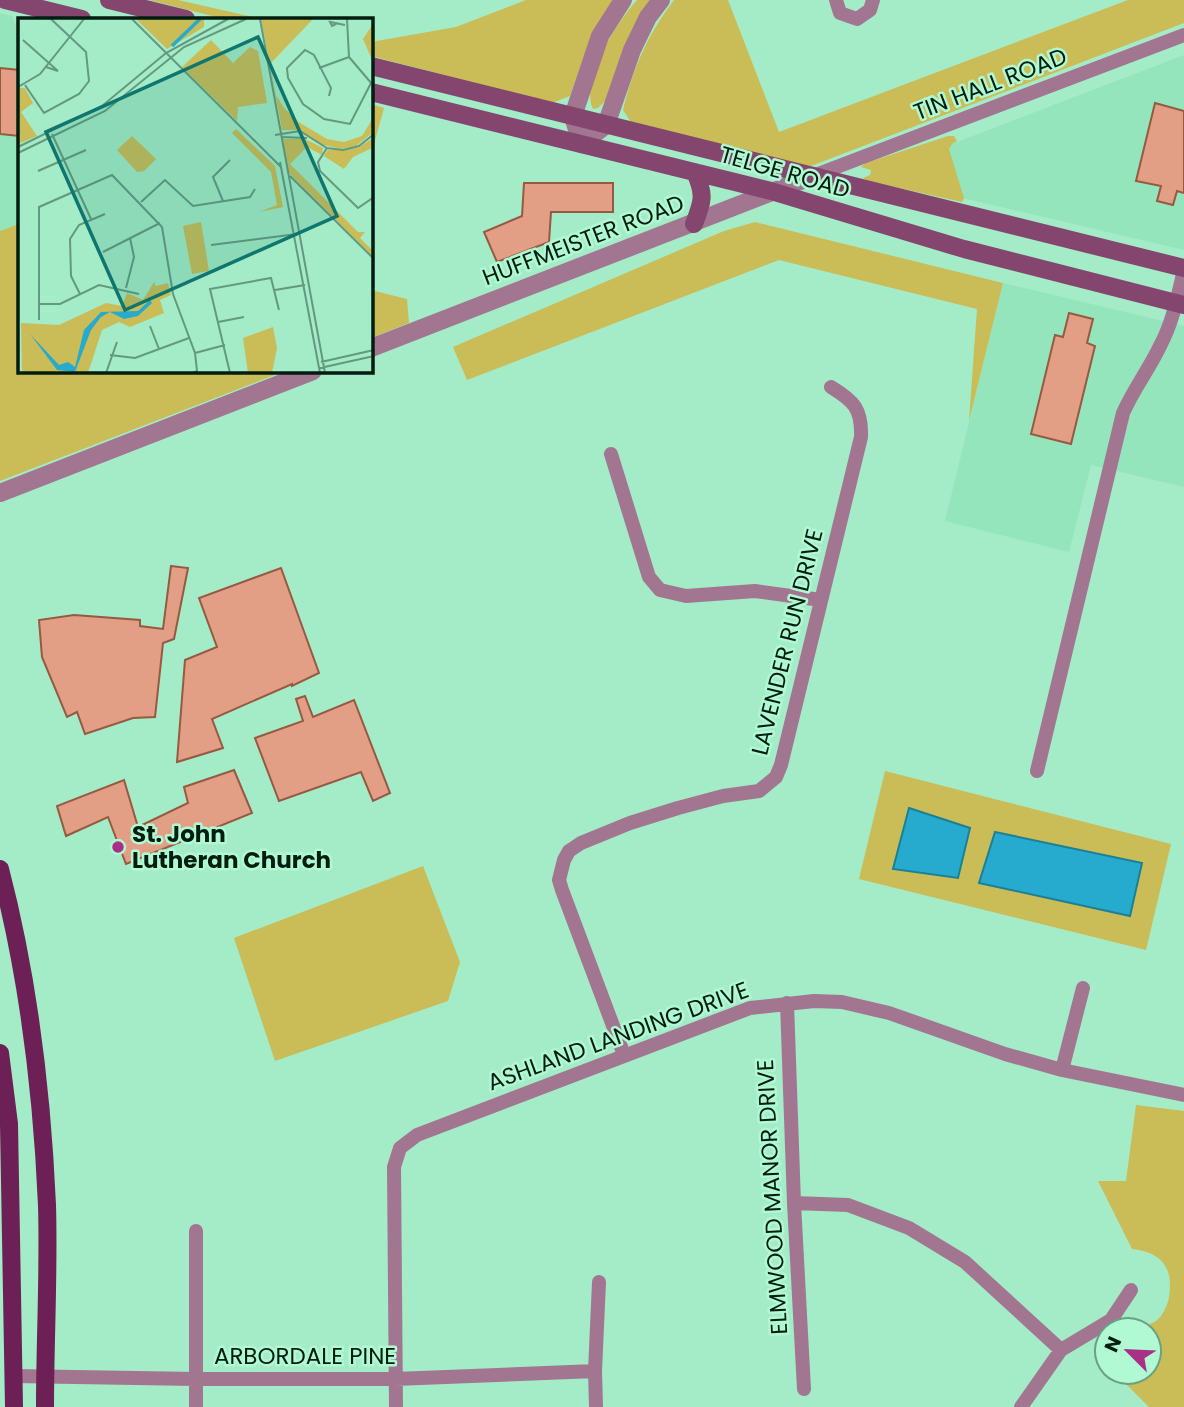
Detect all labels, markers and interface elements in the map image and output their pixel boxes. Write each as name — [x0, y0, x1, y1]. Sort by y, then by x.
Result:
inset map — [18, 18, 373, 373]
street label: TIN HALL ROAD — [909, 40, 1071, 128]
street label: TELGE ROAD — [716, 138, 854, 206]
street label: HUFFMEISTER ROAD — [478, 187, 688, 293]
street label: LAVENDER RUN DRIVE — [743, 525, 831, 759]
place label: St. John Lutheran Church — [132, 818, 331, 876]
marker: St. John Lutheran Church — [110, 839, 126, 855]
street label: ASHLAND LANDING DRIVE — [483, 974, 753, 1098]
street label: ELMWOOD MANOR DRIVE — [749, 1059, 795, 1335]
north arrow — [1093, 1316, 1163, 1386]
text: N — [1098, 1332, 1128, 1356]
street label: ARBORDALE PINE — [214, 1340, 396, 1372]

